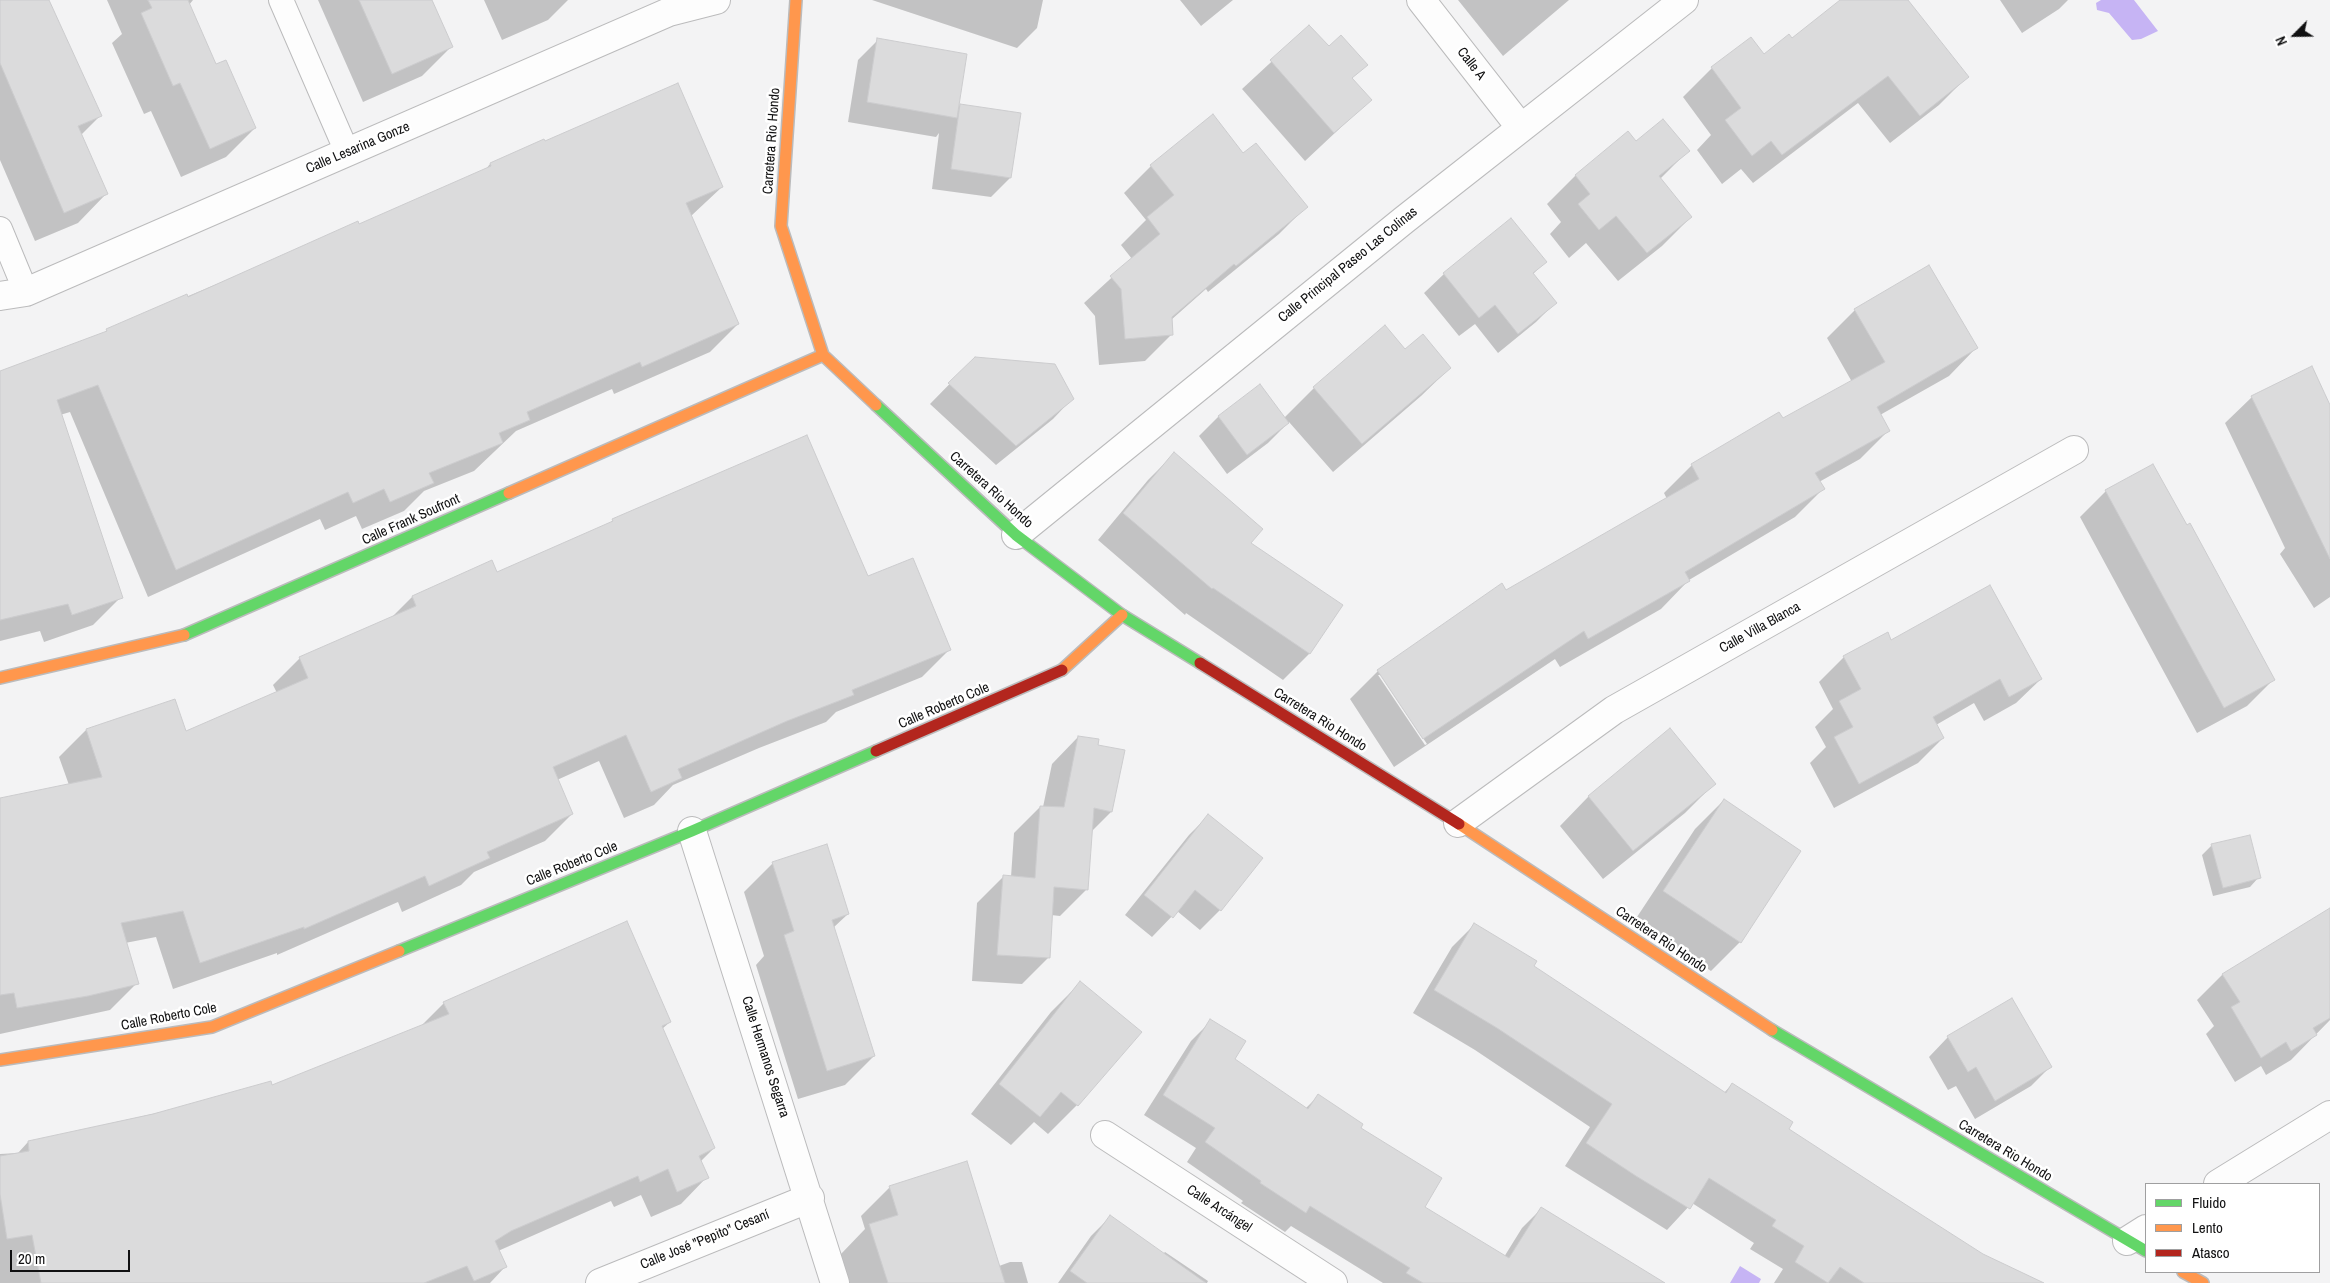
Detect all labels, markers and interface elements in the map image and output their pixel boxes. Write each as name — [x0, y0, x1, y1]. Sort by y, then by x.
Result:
north arrow — [2270, 10, 2320, 60]
text: N — [2271, 34, 2291, 48]
street label: Calle A — [1453, 44, 1489, 84]
street label: Carretera Rio Hondo — [760, 87, 784, 195]
street label: Calle Lesarina Gonze — [304, 119, 412, 177]
street label: Calle Principal Paseo Las Colinas — [1275, 204, 1421, 326]
street label: Carretera Rio Hondo — [946, 448, 1036, 532]
street label: Calle Frank Soufront — [359, 491, 463, 549]
street label: Calle Villa Blanca — [1717, 599, 1803, 657]
street label: Calle Roberto Cole — [896, 679, 992, 733]
street label: Carretera Rio Hondo — [1270, 685, 1370, 755]
street label: Calle Roberto Cole — [524, 838, 620, 890]
street label: Carretera Rio Hondo — [1612, 903, 1710, 977]
street label: Calle Hermanos Segarra — [737, 994, 793, 1120]
street label: Calle Roberto Cole — [120, 1000, 218, 1034]
street label: Carretera Rio Hondo — [1955, 1116, 2055, 1186]
street label: Calle Arcángel — [1183, 1182, 1255, 1236]
legend — [2145, 1183, 2320, 1273]
text: Fluido — [2192, 1192, 2226, 1213]
street label: Calle José "Pepito" Cesaní — [638, 1206, 772, 1274]
text: Lento — [2192, 1217, 2223, 1238]
scale bar — [12, 1240, 132, 1272]
text: Atasco — [2192, 1242, 2230, 1263]
text: 20 m — [18, 1248, 45, 1269]

